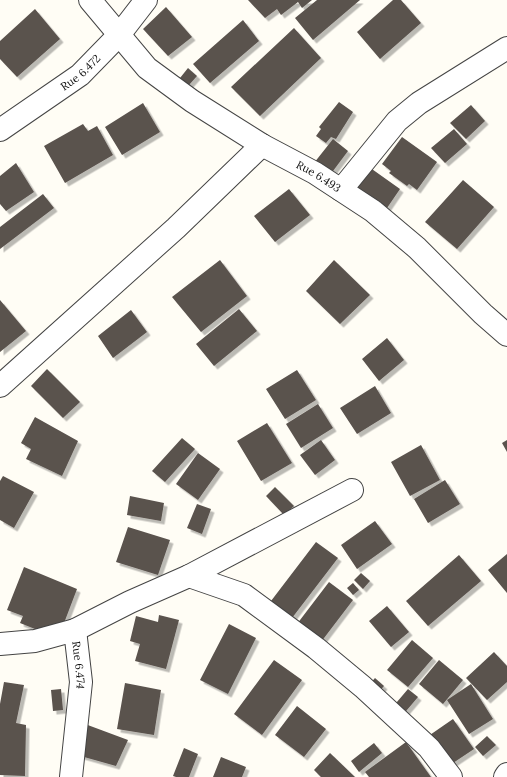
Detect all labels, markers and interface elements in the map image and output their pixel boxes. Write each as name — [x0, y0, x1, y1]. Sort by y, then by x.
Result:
street label: Rue 6.472 — [58, 51, 103, 93]
street label: Rue 6.493 — [294, 157, 344, 195]
street label: Rue 6.474 — [69, 640, 88, 690]

